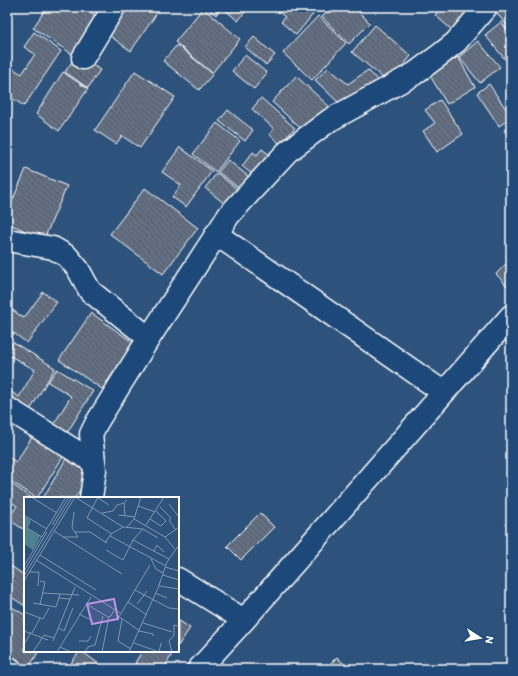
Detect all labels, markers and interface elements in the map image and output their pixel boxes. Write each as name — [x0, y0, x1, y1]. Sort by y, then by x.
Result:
inset map — [24, 497, 179, 652]
north arrow — [460, 618, 500, 658]
text: N — [482, 635, 496, 645]

